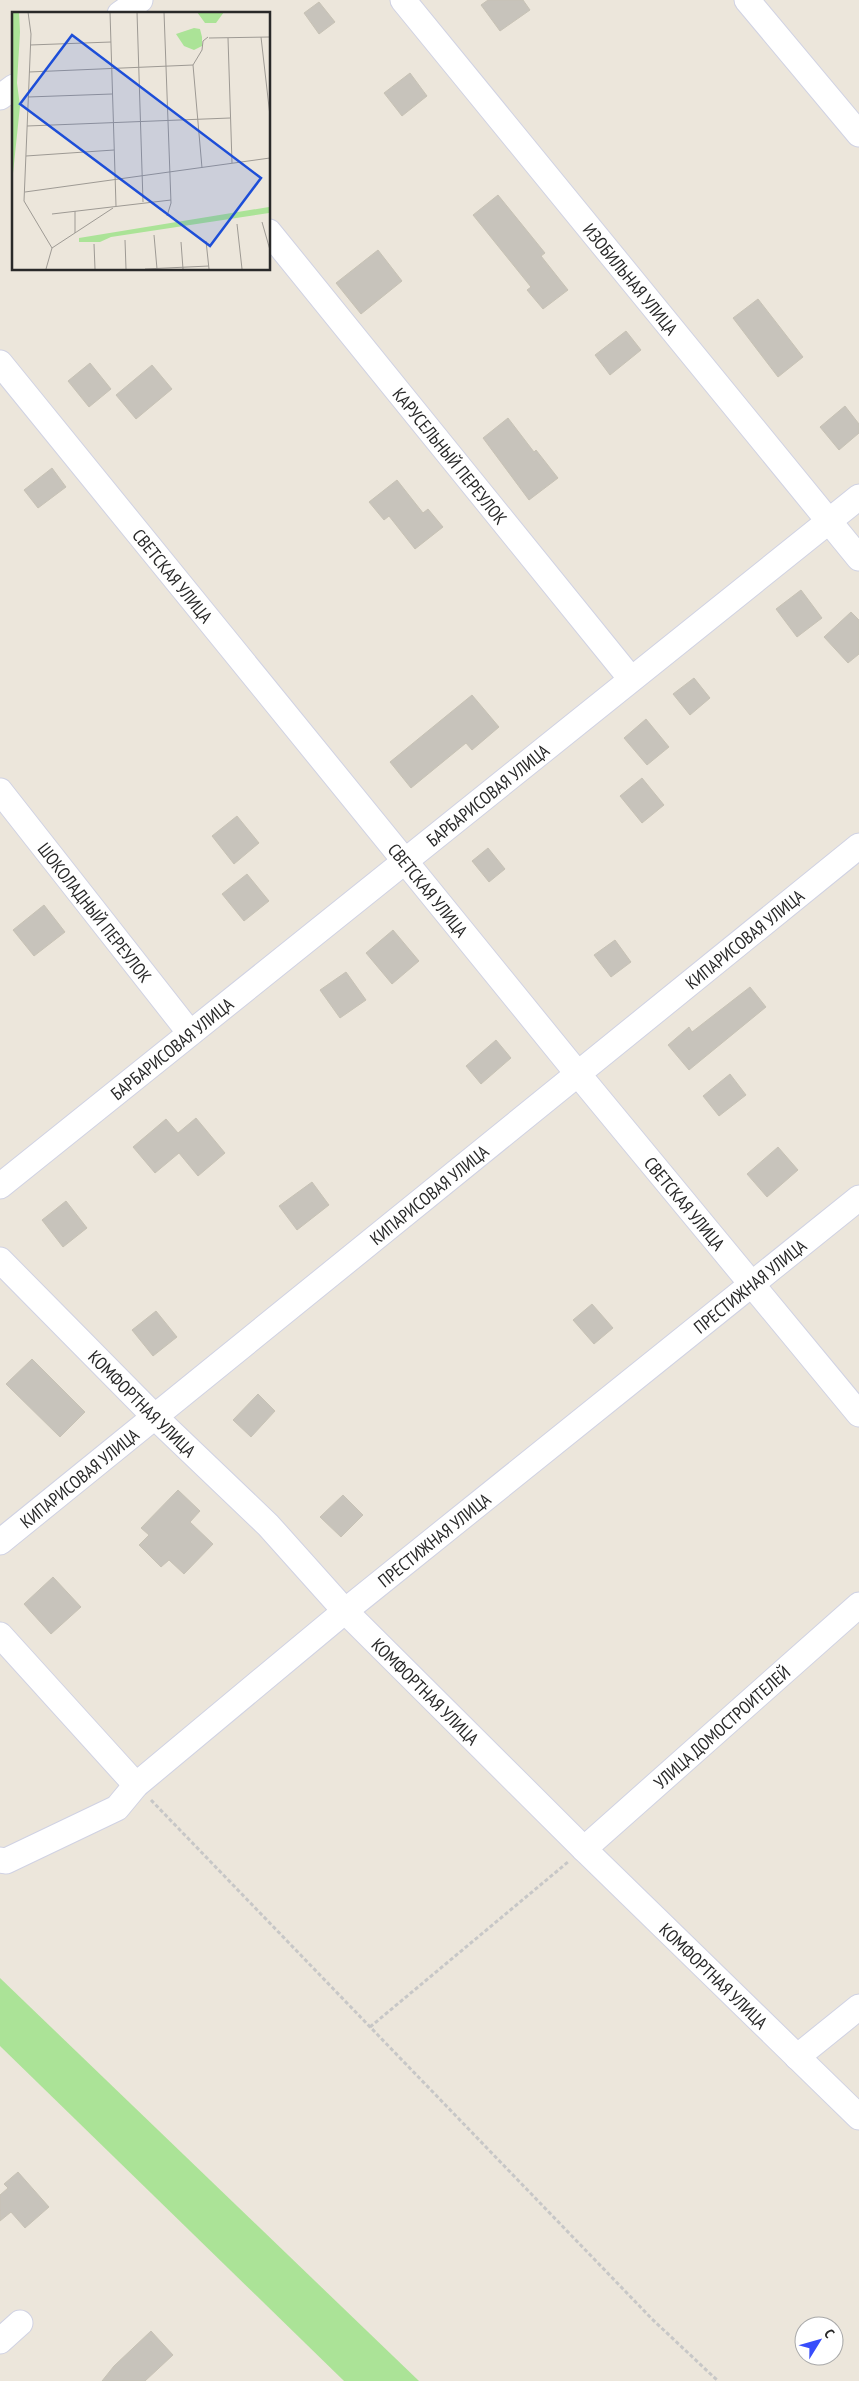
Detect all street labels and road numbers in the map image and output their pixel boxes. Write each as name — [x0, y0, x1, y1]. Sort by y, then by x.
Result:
street label: ИЗОБИЛЬНАЯ УЛИЦА — [578, 218, 684, 340]
street label: КАРУСЕЛЬНЫЙ ПЕРЕУЛОК — [388, 383, 513, 529]
street label: СВЕТСКАЯ УЛИЦА — [128, 524, 218, 628]
street label: БАРБАРИСОВАЯ УЛИЦА — [422, 738, 554, 851]
street label: ШОКОЛАДНЫЙ ПЕРЕУЛОК — [33, 838, 157, 987]
street label: СВЕТСКАЯ УЛИЦА — [383, 838, 474, 942]
street label: КИПАРИСОВАЯ УЛИЦА — [680, 884, 809, 994]
street label: БАРБАРИСОВАЯ УЛИЦА — [106, 992, 238, 1104]
street label: КИПАРИСОВАЯ УЛИЦА — [365, 1139, 493, 1249]
street label: СВЕТСКАЯ УЛИЦА — [640, 1152, 730, 1255]
street label: ПРЕСТИЖНАЯ УЛИЦА — [689, 1233, 811, 1338]
street label: КОМФОРТНАЯ УЛИЦА — [84, 1345, 201, 1462]
street label: КИПАРИСОВАЯ УЛИЦА — [15, 1423, 144, 1533]
street label: ПРЕСТИЖНАЯ УЛИЦА — [373, 1487, 495, 1592]
street label: КОМФОРТНАЯ УЛИЦА — [367, 1633, 484, 1750]
street label: УЛИЦА ДОМОСТРОИТЕЛЕЙ — [649, 1660, 795, 1793]
street label: КОМФОРТНАЯ УЛИЦА — [655, 1918, 773, 2034]

